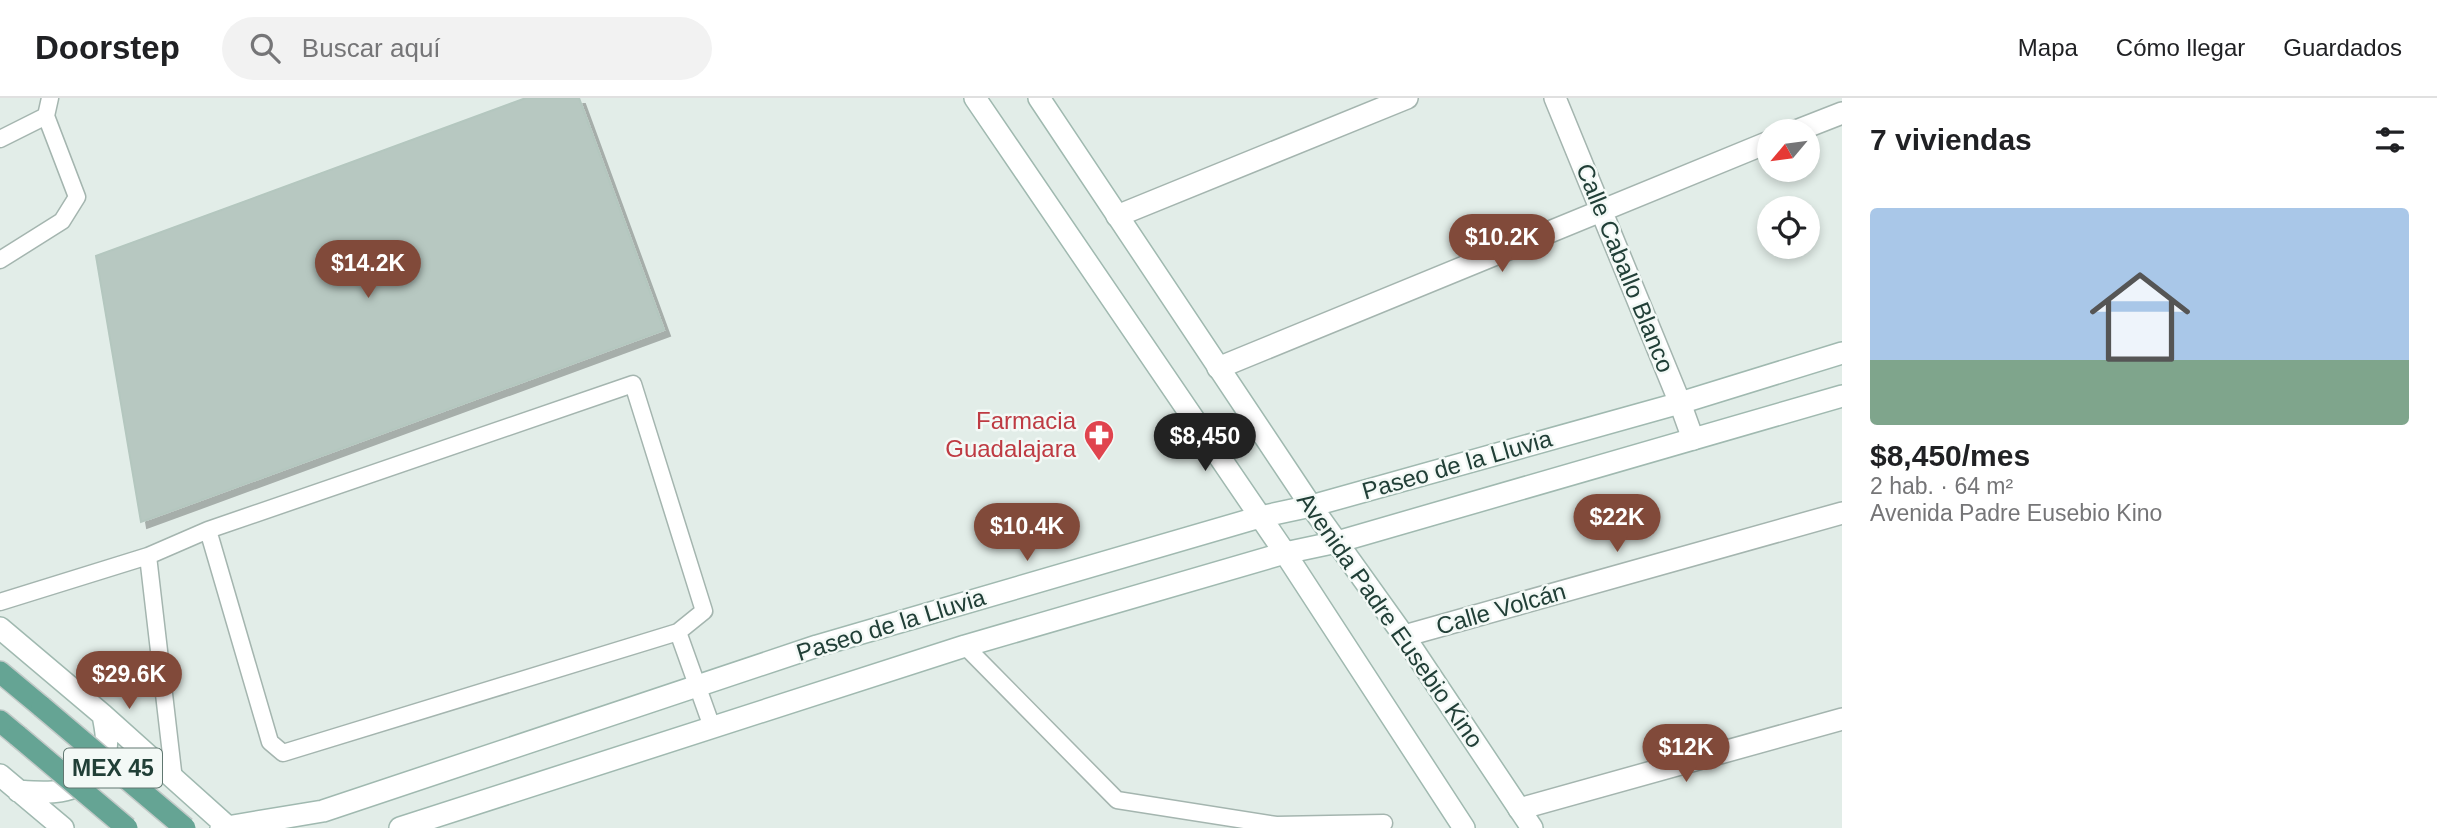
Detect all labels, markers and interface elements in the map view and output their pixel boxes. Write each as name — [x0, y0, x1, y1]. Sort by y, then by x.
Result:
search box — [222, 17, 712, 80]
text: Doorstep — [35, 29, 180, 66]
icon: search — [246, 29, 284, 67]
text: Buscar aquí — [302, 33, 441, 63]
text: Mapa — [2018, 34, 2078, 61]
text: Cómo llegar — [2116, 34, 2245, 61]
text: Guardados — [2283, 34, 2402, 61]
north arrow — [1757, 119, 1820, 182]
map controls — [1757, 119, 1820, 259]
icon: filters — [2371, 121, 2409, 159]
text: 7 viviendas — [1870, 123, 2032, 156]
street label: Calle Caballo Blanco — [1571, 159, 1680, 376]
button: locate — [1757, 196, 1820, 259]
pin: $10.2K — [1445, 214, 1559, 274]
text: $10.2K — [1465, 224, 1539, 250]
pin: $14.2K — [311, 240, 425, 300]
text: $14.2K — [331, 250, 405, 276]
icon: home — [2077, 254, 2203, 380]
place label: Farmacia Guadalajara — [945, 407, 1077, 462]
pin: $8,450 — [1148, 414, 1262, 473]
pharmacy icon: Farmacia Guadalajara — [1082, 418, 1116, 462]
text: $8,450 — [1170, 423, 1240, 449]
street label: Paseo de la Lluvia — [1359, 424, 1555, 505]
text: $8,450/mes — [1870, 439, 2030, 472]
text: 2 hab. · 64 m² — [1870, 473, 2013, 499]
street label: Avenida Padre Eusebio Kino — [1292, 487, 1489, 752]
pin: $22K — [1576, 494, 1658, 554]
text: Avenida Padre Eusebio Kino — [1870, 500, 2162, 526]
pin: $10.4K — [970, 504, 1084, 563]
text: $22K — [1590, 504, 1644, 530]
text: $10.4K — [990, 513, 1064, 539]
street label: Calle Volcán — [1433, 577, 1569, 640]
street label: Paseo de la Lluvia — [793, 583, 989, 666]
pin: $29.6K — [72, 652, 186, 711]
text: $29.6K — [92, 661, 166, 687]
pin: $12K — [1645, 724, 1727, 784]
text: $12K — [1659, 734, 1713, 760]
road number: MEX 45 — [64, 748, 162, 788]

